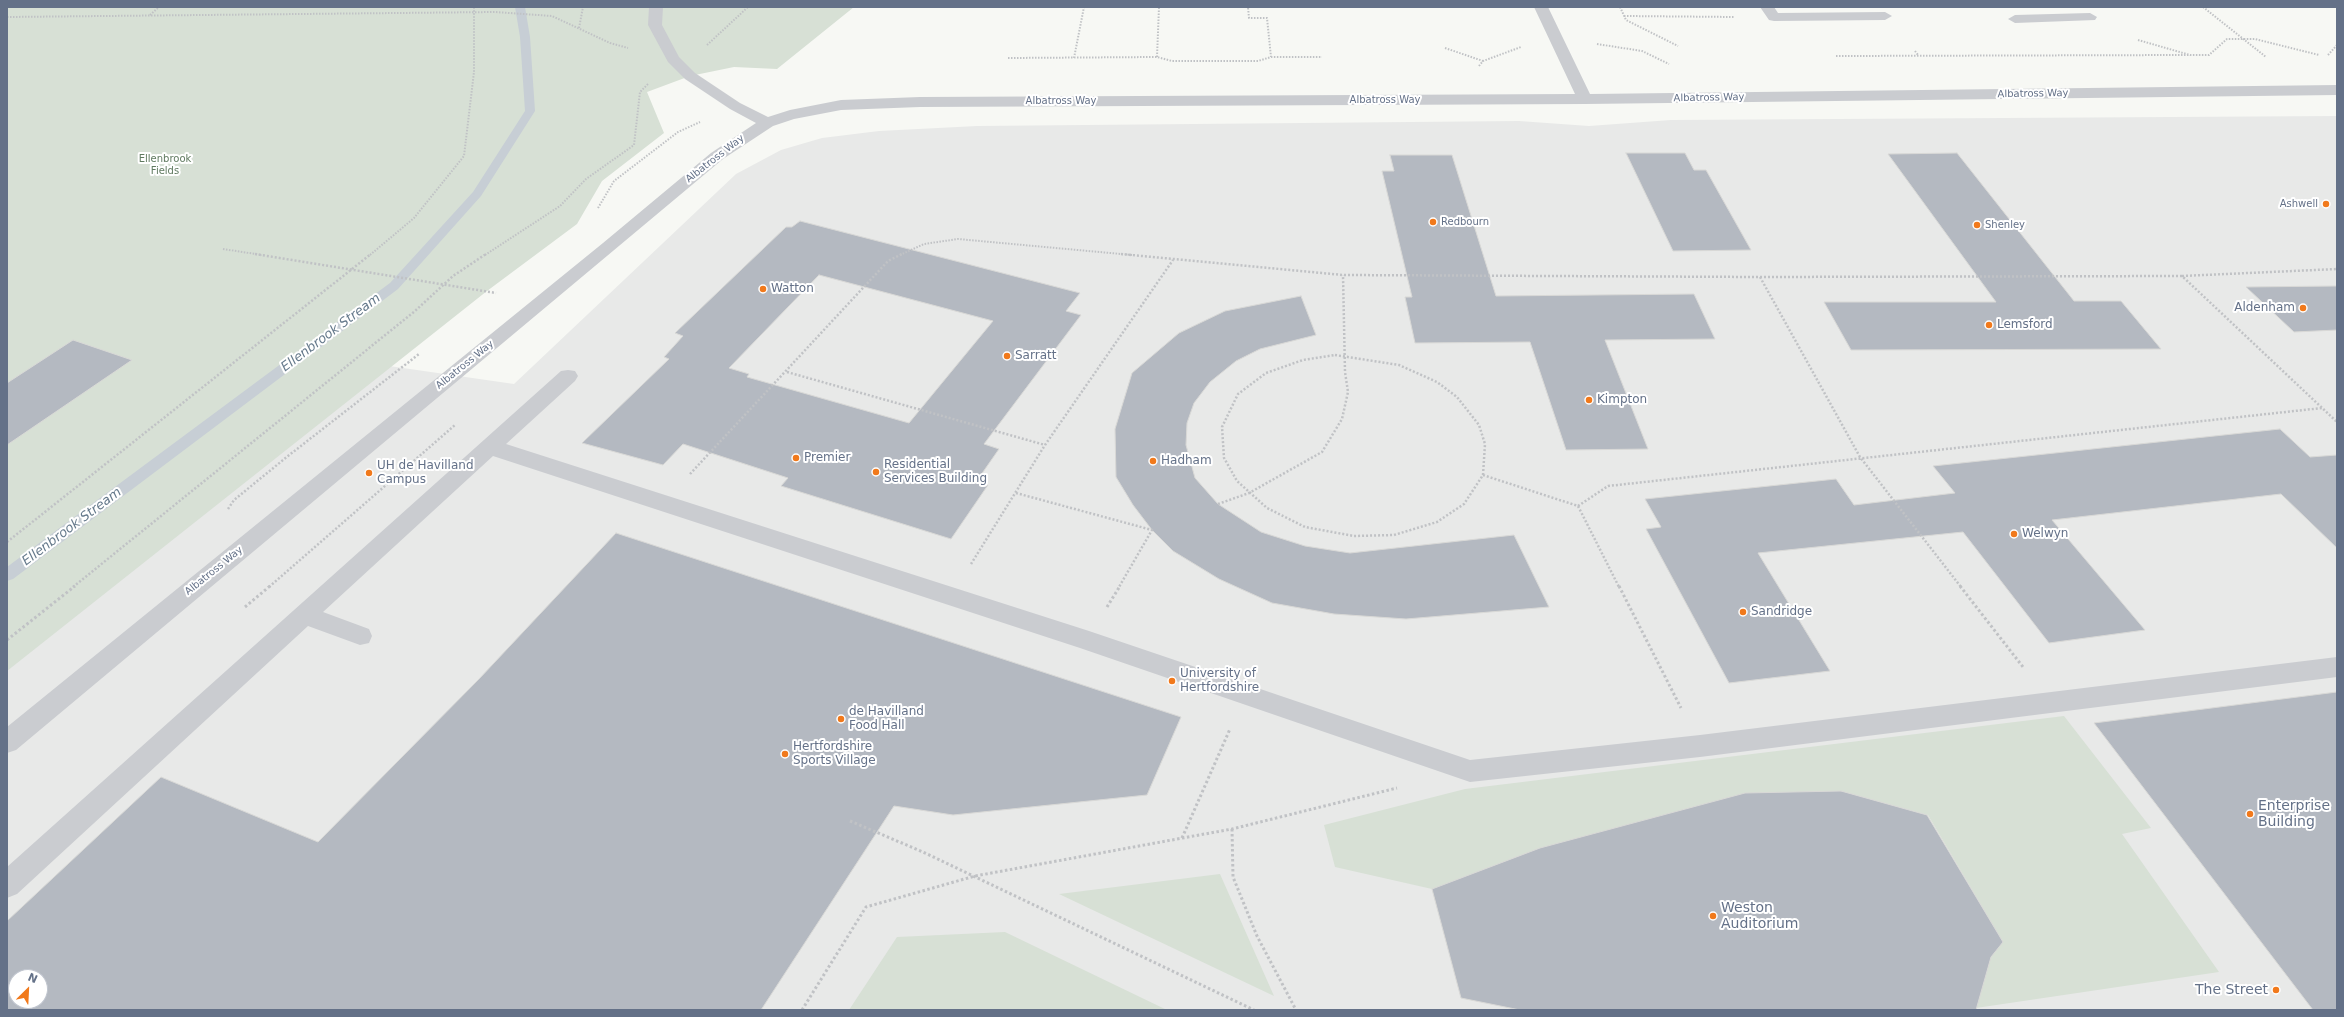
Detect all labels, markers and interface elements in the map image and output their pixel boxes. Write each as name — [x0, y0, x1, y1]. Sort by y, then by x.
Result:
street label: Albatross Way — [1997, 87, 2069, 101]
street label: Albatross Way — [1673, 91, 1745, 105]
street label: Albatross Way — [1350, 94, 1420, 106]
street label: Albatross Way — [1026, 95, 1096, 107]
street label: Albatross Way — [683, 132, 747, 186]
park label: Ellenbrook Fields — [139, 153, 191, 176]
place label: Ashwell — [2280, 198, 2318, 210]
marker: Ashwell — [2321, 199, 2331, 209]
place label: Redbourn — [1441, 216, 1489, 228]
marker: Redbourn — [1428, 217, 1438, 227]
place label: Shenley — [1985, 219, 2025, 231]
marker: Shenley — [1972, 220, 1982, 230]
place label: Watton — [771, 282, 814, 296]
marker: Watton — [758, 284, 768, 294]
water label: Ellenbrook Stream — [278, 291, 384, 375]
place label: Aldenham — [2234, 301, 2295, 315]
marker: Aldenham — [2298, 303, 2308, 313]
place label: Lemsford — [1997, 318, 2053, 332]
marker: Lemsford — [1984, 320, 1994, 330]
street label: Albatross Way — [434, 338, 496, 392]
place label: Sarratt — [1015, 349, 1056, 363]
marker: Sarratt — [1002, 351, 1012, 361]
place label: Kimpton — [1597, 393, 1647, 407]
marker: Kimpton — [1584, 395, 1594, 405]
place label: Premier — [804, 451, 850, 465]
marker: Premier — [791, 453, 801, 463]
place label: Hadham — [1161, 454, 1212, 468]
marker: Hadham — [1148, 456, 1158, 466]
place label: Residential Services Building — [884, 458, 987, 486]
place label: UH de Havilland Campus — [377, 459, 473, 487]
marker: Residential Services Building — [871, 467, 881, 477]
marker: UH de Havilland Campus — [364, 468, 374, 478]
water label: Ellenbrook Stream — [19, 485, 125, 569]
place label: Welwyn — [2022, 527, 2068, 541]
marker: Welwyn — [2009, 529, 2019, 539]
street label: Albatross Way — [183, 544, 245, 598]
place label: Sandridge — [1751, 605, 1812, 619]
marker: Sandridge — [1738, 607, 1748, 617]
place label: University of Hertfordshire — [1180, 667, 1259, 695]
marker: University of Hertfordshire — [1167, 676, 1177, 686]
place label: de Havilland Food Hall — [849, 705, 924, 733]
marker: de Havilland Food Hall — [836, 714, 846, 724]
place label: Hertfordshire Sports Village — [793, 740, 876, 768]
marker: Hertfordshire Sports Village — [780, 749, 790, 759]
place label: Enterprise Building — [2258, 798, 2330, 830]
marker: Enterprise Building — [2245, 809, 2255, 819]
place label: Weston Auditorium — [1721, 900, 1798, 932]
marker: Weston Auditorium — [1708, 911, 1718, 921]
north arrow — [8, 969, 48, 1009]
text: N — [26, 971, 40, 986]
place label: The Street — [2195, 982, 2268, 998]
marker: The Street — [2271, 985, 2281, 995]

